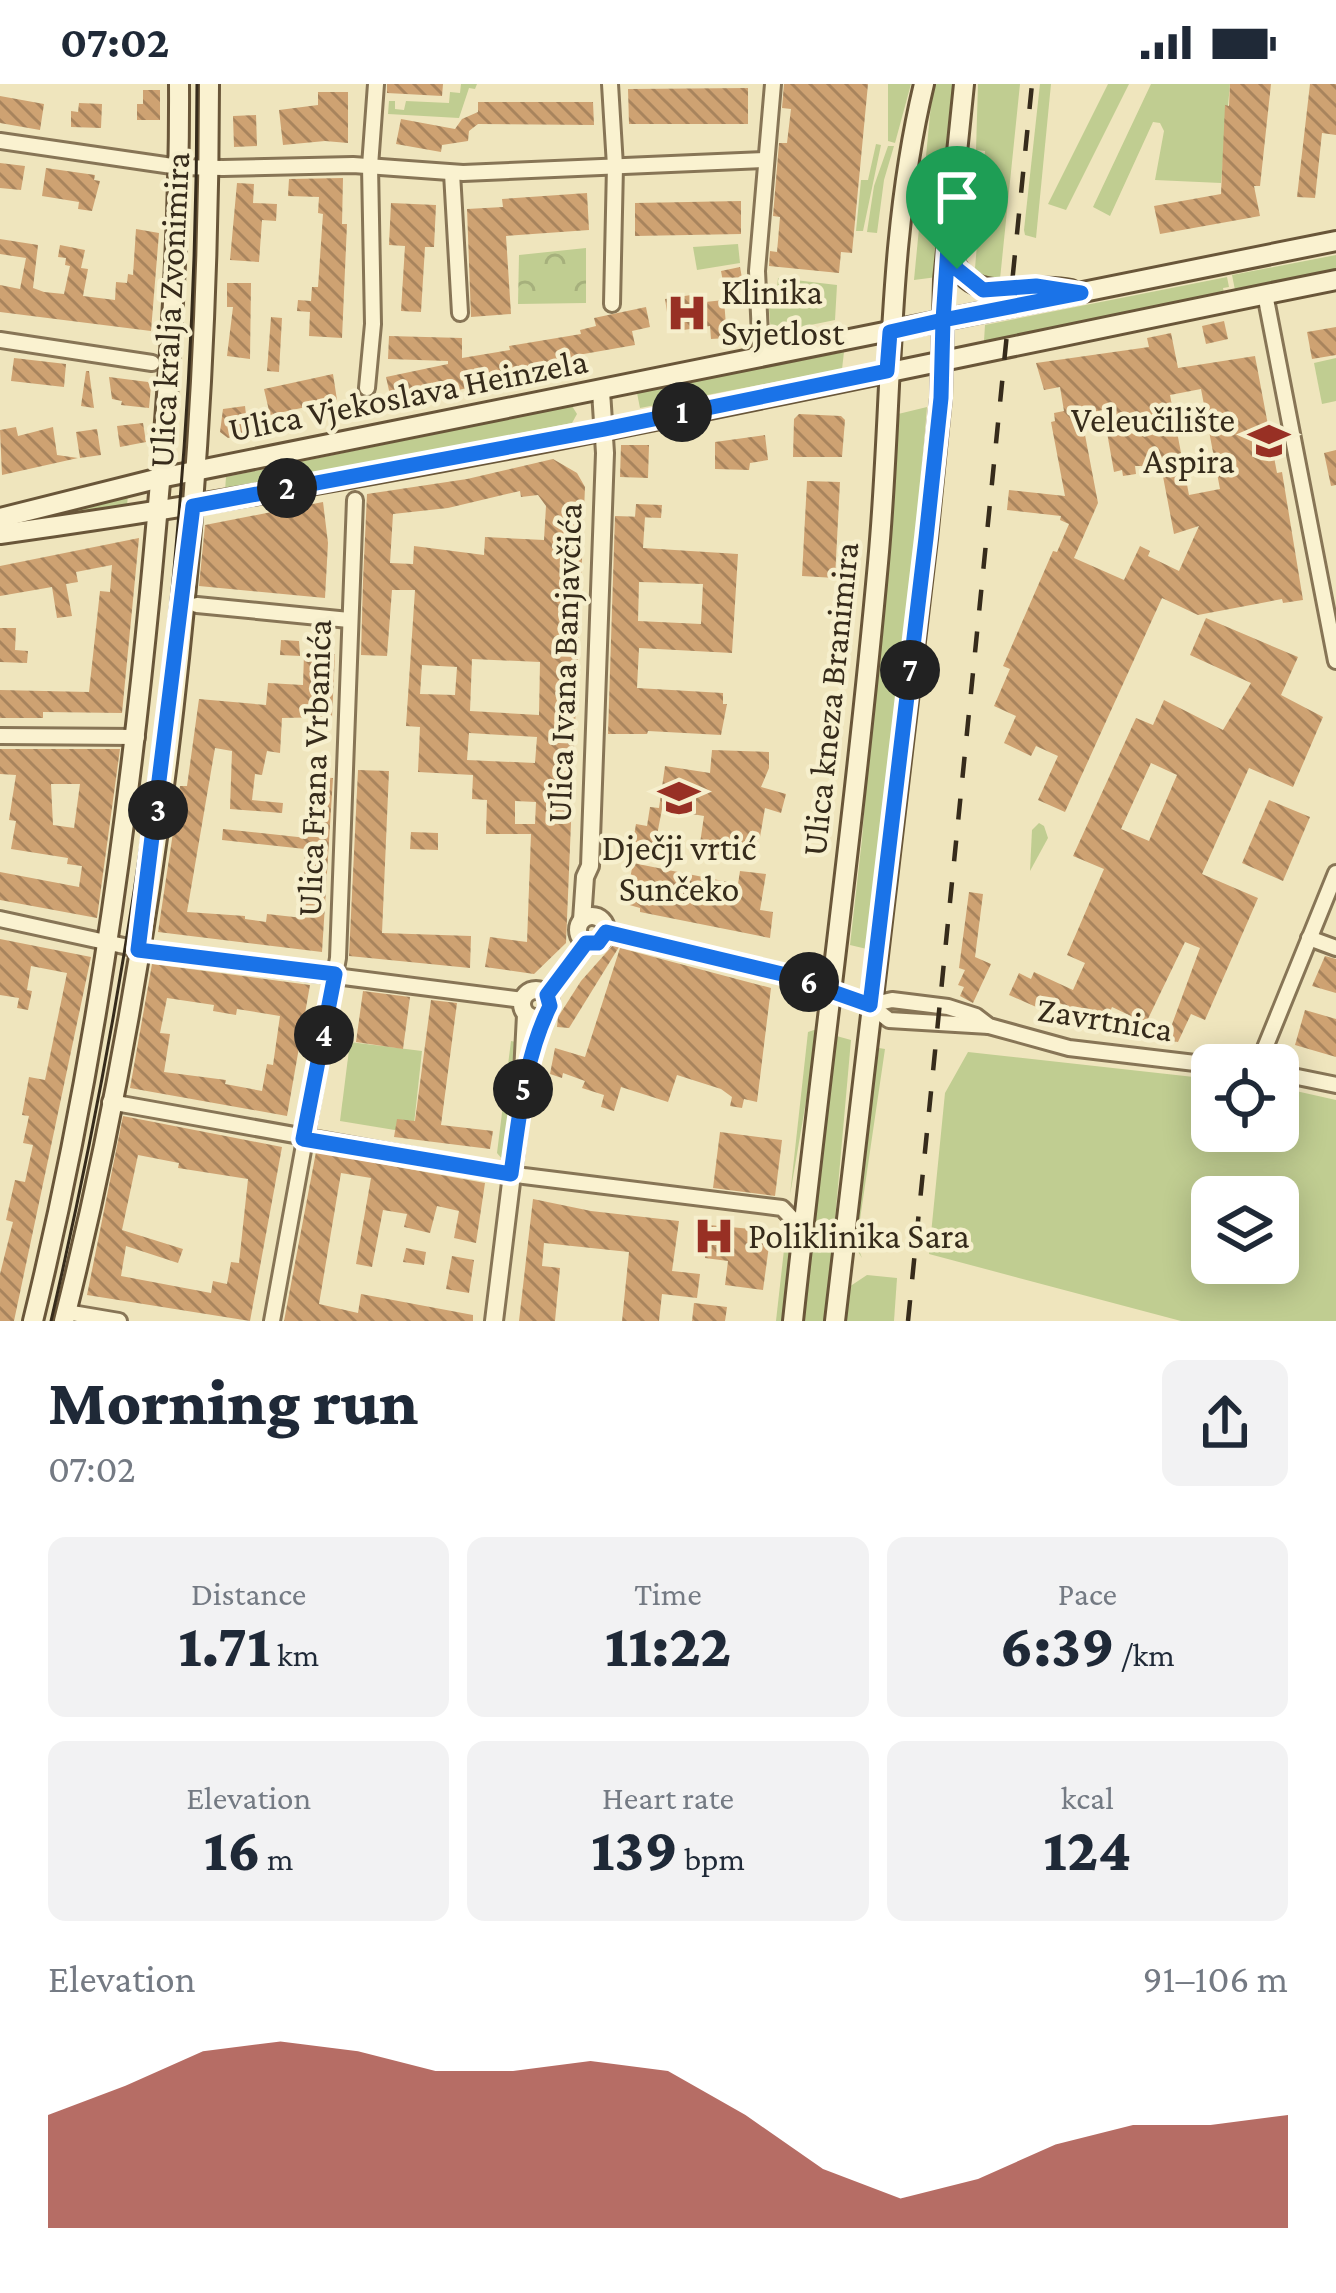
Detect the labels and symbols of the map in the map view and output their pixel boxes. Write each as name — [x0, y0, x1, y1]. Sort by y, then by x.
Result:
pin — [906, 146, 1008, 269]
street label: Ulica kralja Zvonimira — [141, 151, 197, 469]
place label: Klinika Svjetlost — [721, 272, 845, 353]
hospital icon: Klinika Svjetlost — [664, 290, 710, 336]
street label: Ulica Vjekoslava Heinzela — [225, 341, 591, 449]
pin: 1 — [652, 382, 712, 442]
place label: Veleučilište Aspira — [1071, 400, 1235, 481]
school or university icon: Veleučilište Aspira — [1246, 418, 1292, 464]
pin: 2 — [257, 458, 317, 518]
street label: Ulica Ivana Banjavčića — [538, 502, 590, 824]
street label: Ulica kneza Branimira — [794, 540, 866, 858]
street label: Ulica Frana Vrbanića — [289, 619, 339, 917]
pin: 7 — [880, 640, 940, 700]
school or university icon: Dječji vrtić Sunčeko — [656, 775, 702, 821]
pin: 3 — [128, 780, 188, 840]
place label: Dječji vrtić Sunčeko — [602, 828, 756, 909]
pin: 6 — [779, 952, 839, 1012]
street label: Zavrtnica — [1034, 989, 1176, 1049]
pin: 4 — [294, 1005, 354, 1065]
pin: 5 — [493, 1059, 553, 1119]
hospital icon: Poliklinika Sara — [691, 1213, 737, 1259]
place label: Poliklinika Sara — [748, 1216, 970, 1256]

